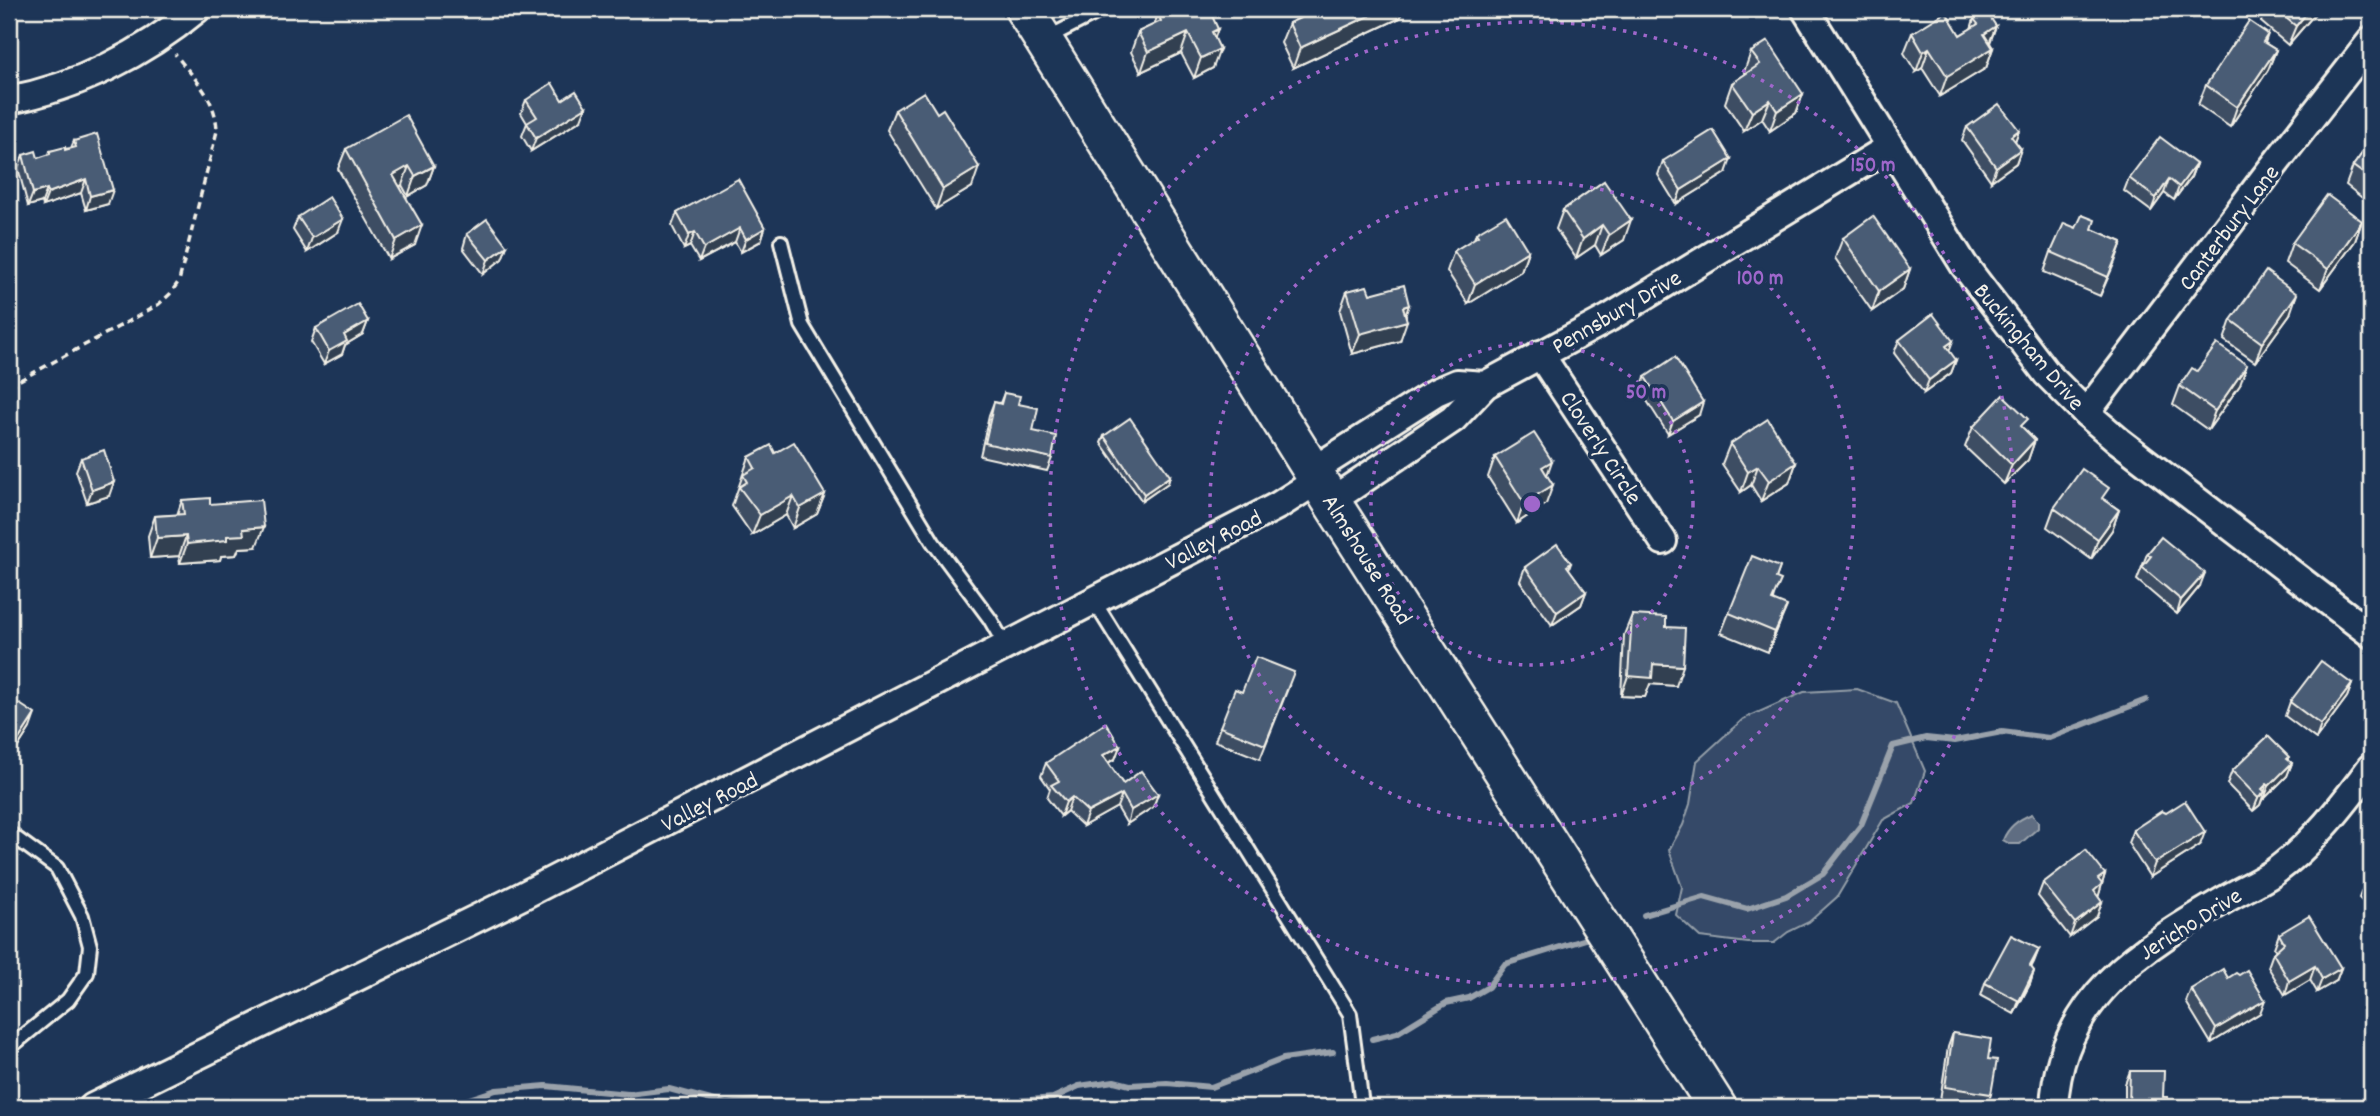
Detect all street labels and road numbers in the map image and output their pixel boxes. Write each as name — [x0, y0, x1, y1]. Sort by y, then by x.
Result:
street label: Canterbury Lane — [2172, 159, 2289, 299]
street label: Pennsbury Drive — [1546, 263, 1689, 365]
street label: Buckingham Drive — [1964, 277, 2091, 419]
street label: Cloverly Circle — [1550, 385, 1649, 512]
street label: Almshouse Road — [1312, 489, 1419, 633]
street label: Valley Road — [1160, 503, 1269, 581]
street label: Valley Road — [656, 765, 765, 843]
street label: Jericho Drive — [2134, 880, 2250, 971]

